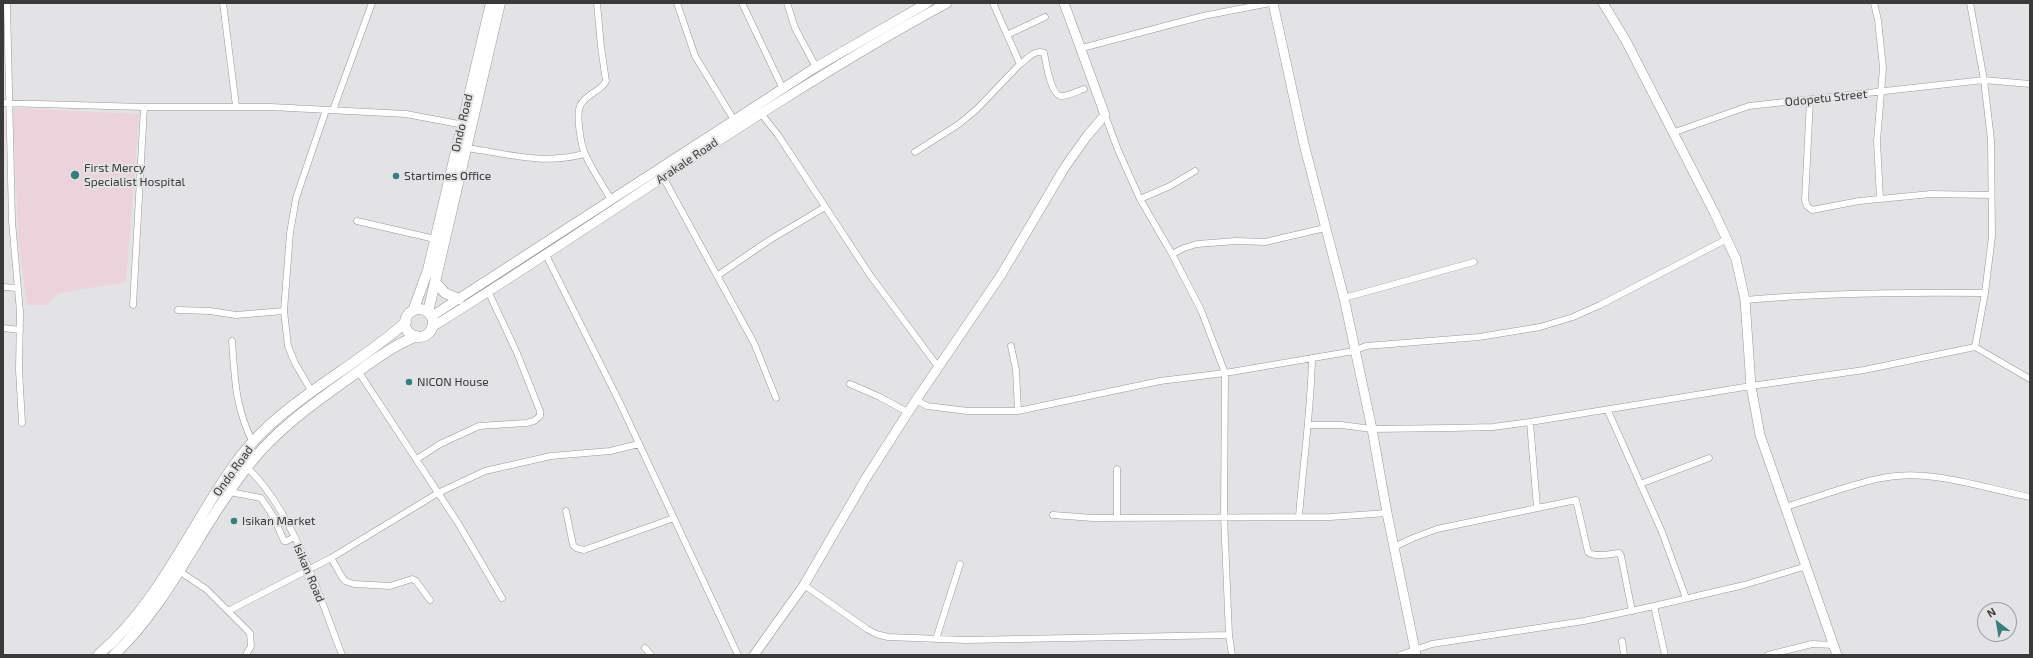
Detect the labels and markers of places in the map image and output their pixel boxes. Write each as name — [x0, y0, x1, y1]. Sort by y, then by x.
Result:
place label: First Mercy Specialist Hospital — [84, 161, 185, 189]
marker: First Mercy Specialist Hospital — [69, 169, 81, 181]
place label: Startimes Office — [404, 169, 491, 183]
marker: Startimes Office — [391, 171, 401, 181]
place label: NICON House — [417, 375, 489, 389]
marker: NICON House — [404, 377, 414, 387]
place label: Isikan Market — [242, 514, 315, 528]
marker: Isikan Market — [229, 516, 239, 526]

